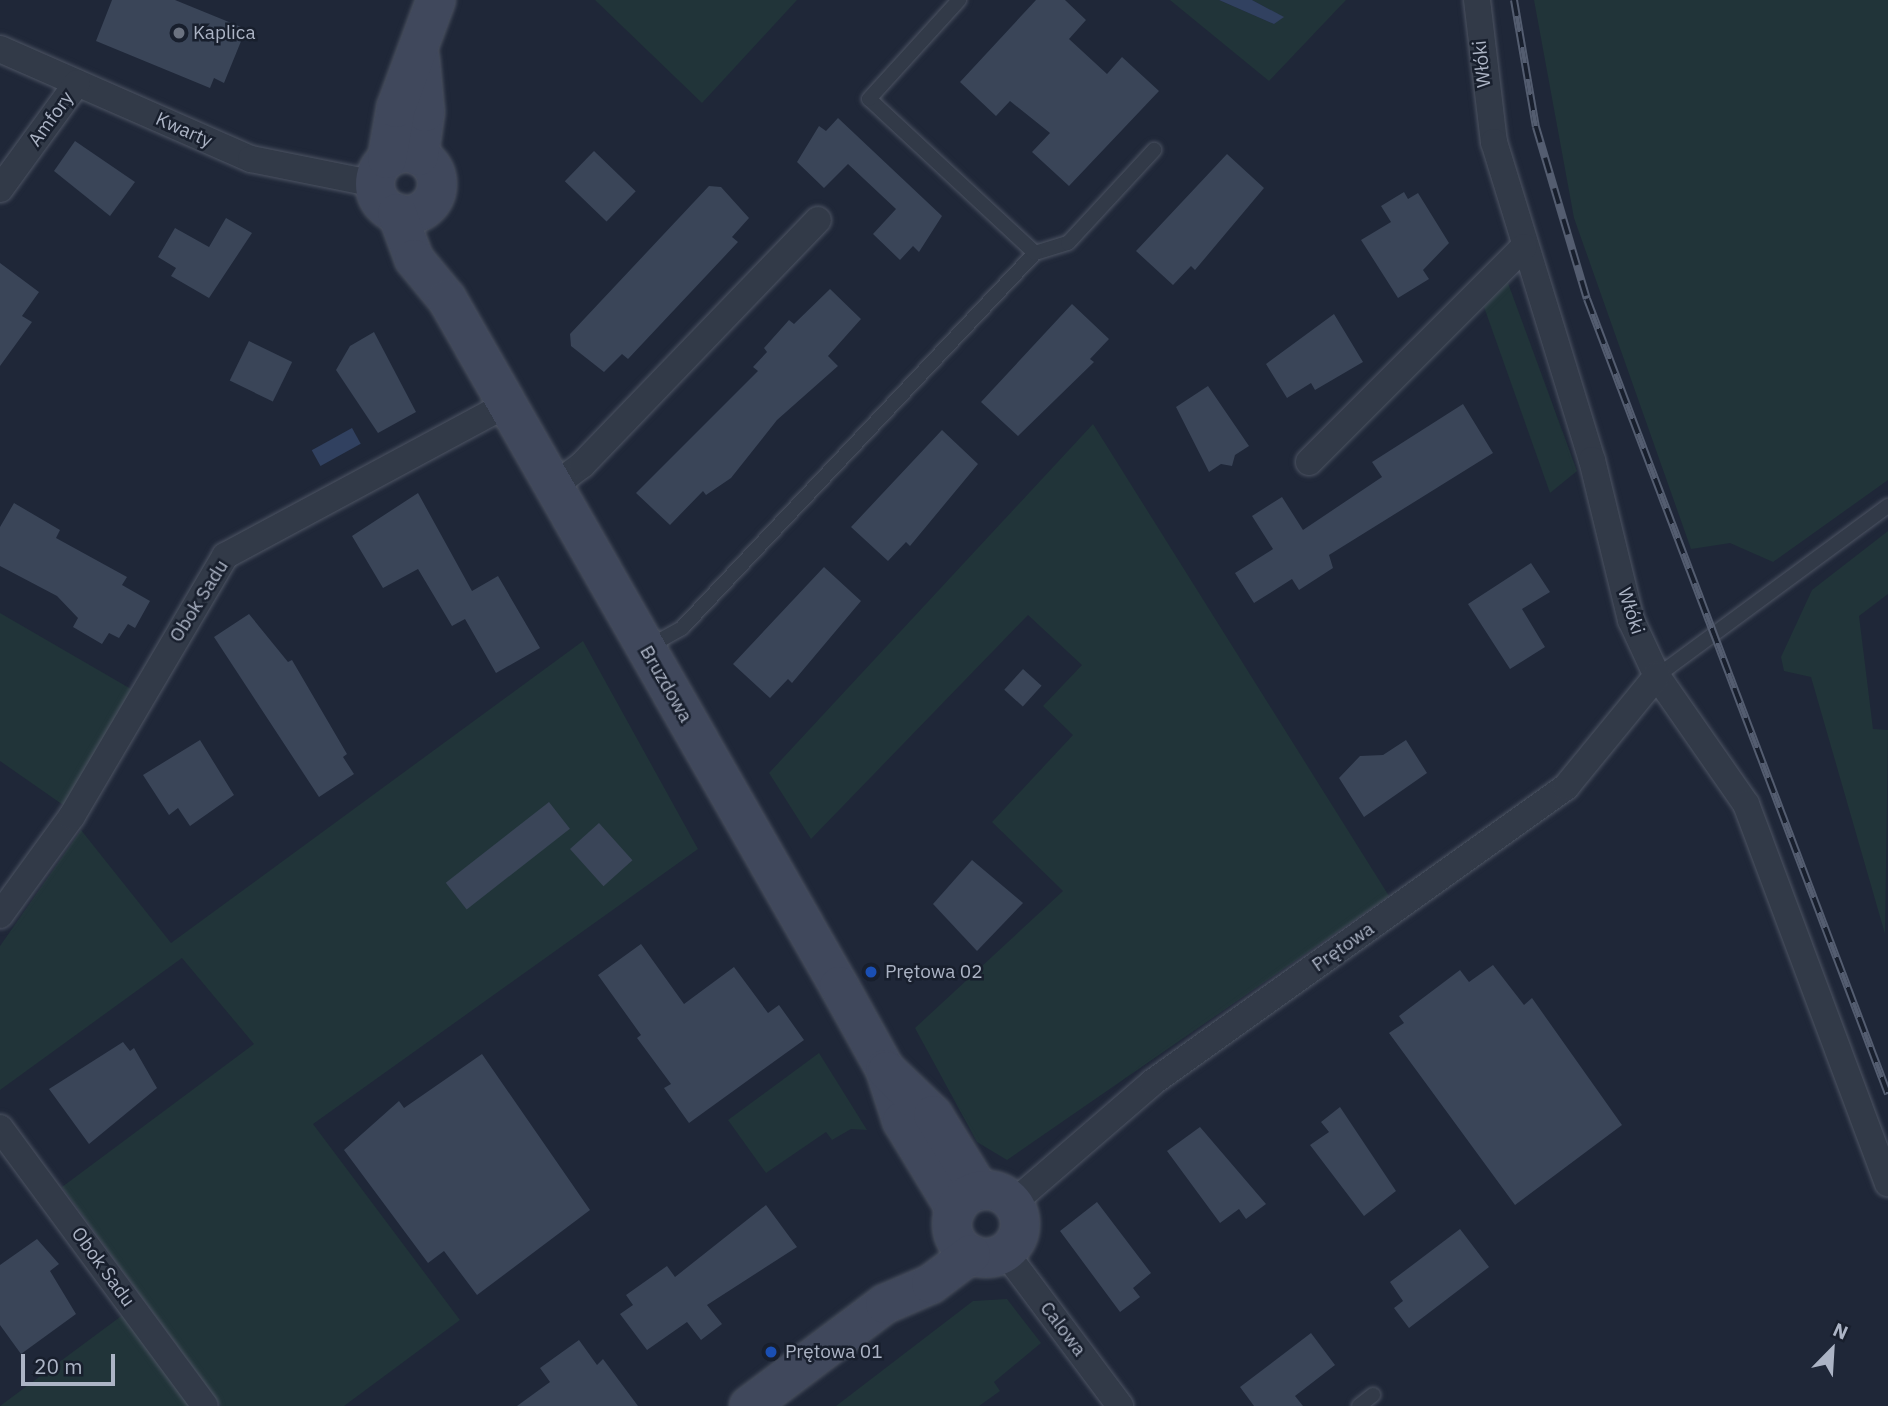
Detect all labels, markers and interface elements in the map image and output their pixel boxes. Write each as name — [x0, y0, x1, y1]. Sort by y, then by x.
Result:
place label: Kaplica — [193, 22, 256, 44]
marker: Kaplica — [171, 25, 187, 41]
street label: Włóki — [1468, 39, 1496, 89]
street label: Amfory — [24, 87, 78, 151]
street label: Kwarty — [152, 107, 216, 153]
street label: Obok Sadu — [165, 556, 233, 646]
street label: Włóki — [1613, 585, 1649, 637]
street label: Bruzdowa — [635, 642, 697, 726]
street label: Prętowa — [1308, 917, 1378, 977]
place label: Prętowa 02 — [885, 961, 983, 983]
marker: Prętowa 02 — [863, 964, 879, 980]
street label: Obok Sadu — [67, 1223, 139, 1311]
street label: Calowa — [1035, 1297, 1091, 1361]
north arrow — [1797, 1315, 1867, 1385]
text: N — [1829, 1317, 1852, 1345]
scale bar — [24, 1340, 119, 1384]
place label: Prętowa 01 — [785, 1341, 883, 1363]
marker: Prętowa 01 — [763, 1344, 779, 1360]
text: 20 m — [34, 1352, 83, 1380]

